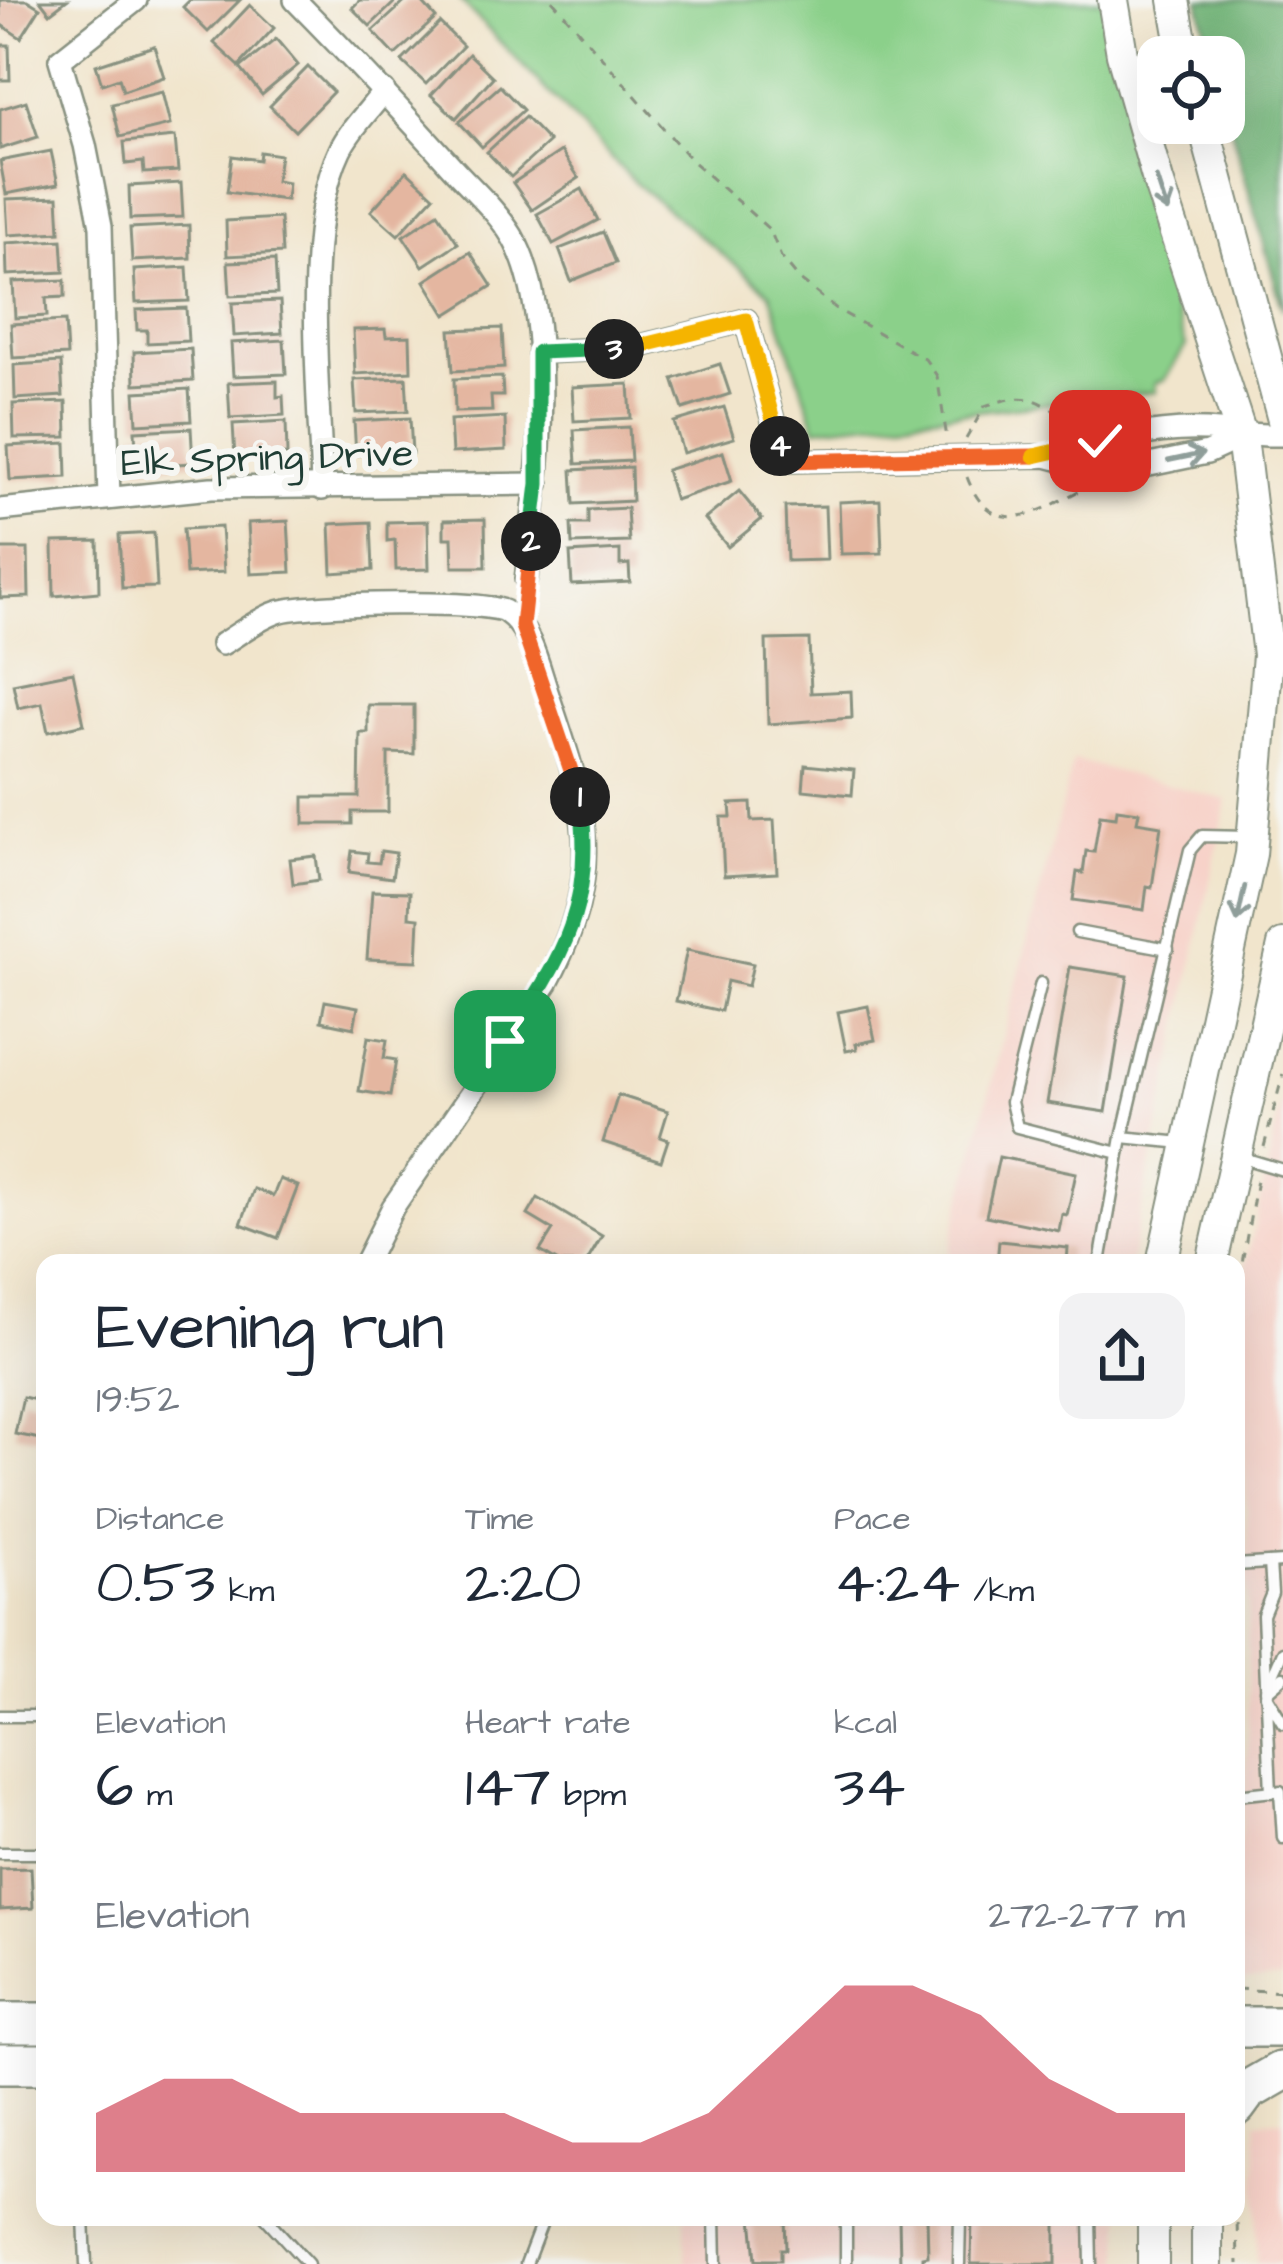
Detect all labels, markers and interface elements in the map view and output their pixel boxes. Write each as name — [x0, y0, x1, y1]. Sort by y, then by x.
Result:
map controls — [1137, 36, 1245, 144]
button: locate — [1137, 36, 1245, 144]
one-way arrow — [1153, 175, 1175, 213]
pin: 3 — [584, 319, 644, 379]
text: 3 — [606, 326, 622, 372]
pin — [1049, 390, 1151, 492]
icon: check — [1067, 408, 1133, 474]
pin: 4 — [750, 416, 810, 476]
text: 4 — [769, 423, 791, 469]
street label: Elk Spring Drive — [120, 427, 414, 491]
one-way arrow — [1166, 445, 1205, 467]
pin: 2 — [501, 511, 561, 571]
text: 2 — [522, 518, 540, 564]
pin: 1 — [550, 767, 610, 827]
text: 1 — [578, 774, 582, 820]
one-way arrow — [1228, 885, 1251, 923]
pin — [454, 990, 556, 1092]
icon: arrive — [472, 1008, 538, 1074]
text: Evening run — [96, 1283, 444, 1375]
button: share — [1059, 1293, 1185, 1419]
text: 19:52 — [96, 1374, 180, 1428]
text: Distance — [96, 1496, 224, 1542]
text: Time — [465, 1496, 534, 1542]
text: Pace — [834, 1496, 911, 1542]
text: 0.53 — [96, 1542, 215, 1625]
text: 2:20 — [465, 1542, 582, 1625]
text: 4:24 — [834, 1542, 960, 1625]
text: km — [215, 1568, 274, 1614]
text: /km — [960, 1568, 1034, 1614]
text: Elevation — [96, 1700, 226, 1746]
text: Heart rate — [465, 1700, 631, 1746]
text: kcal — [834, 1700, 897, 1746]
text: 6 — [96, 1746, 134, 1829]
text: 147 — [465, 1746, 550, 1829]
text: 34 — [834, 1746, 905, 1829]
text: m — [134, 1772, 173, 1818]
text: bpm — [550, 1772, 626, 1818]
text: Elevation — [96, 1890, 250, 1944]
text: 272–277 m — [988, 1890, 1185, 1944]

